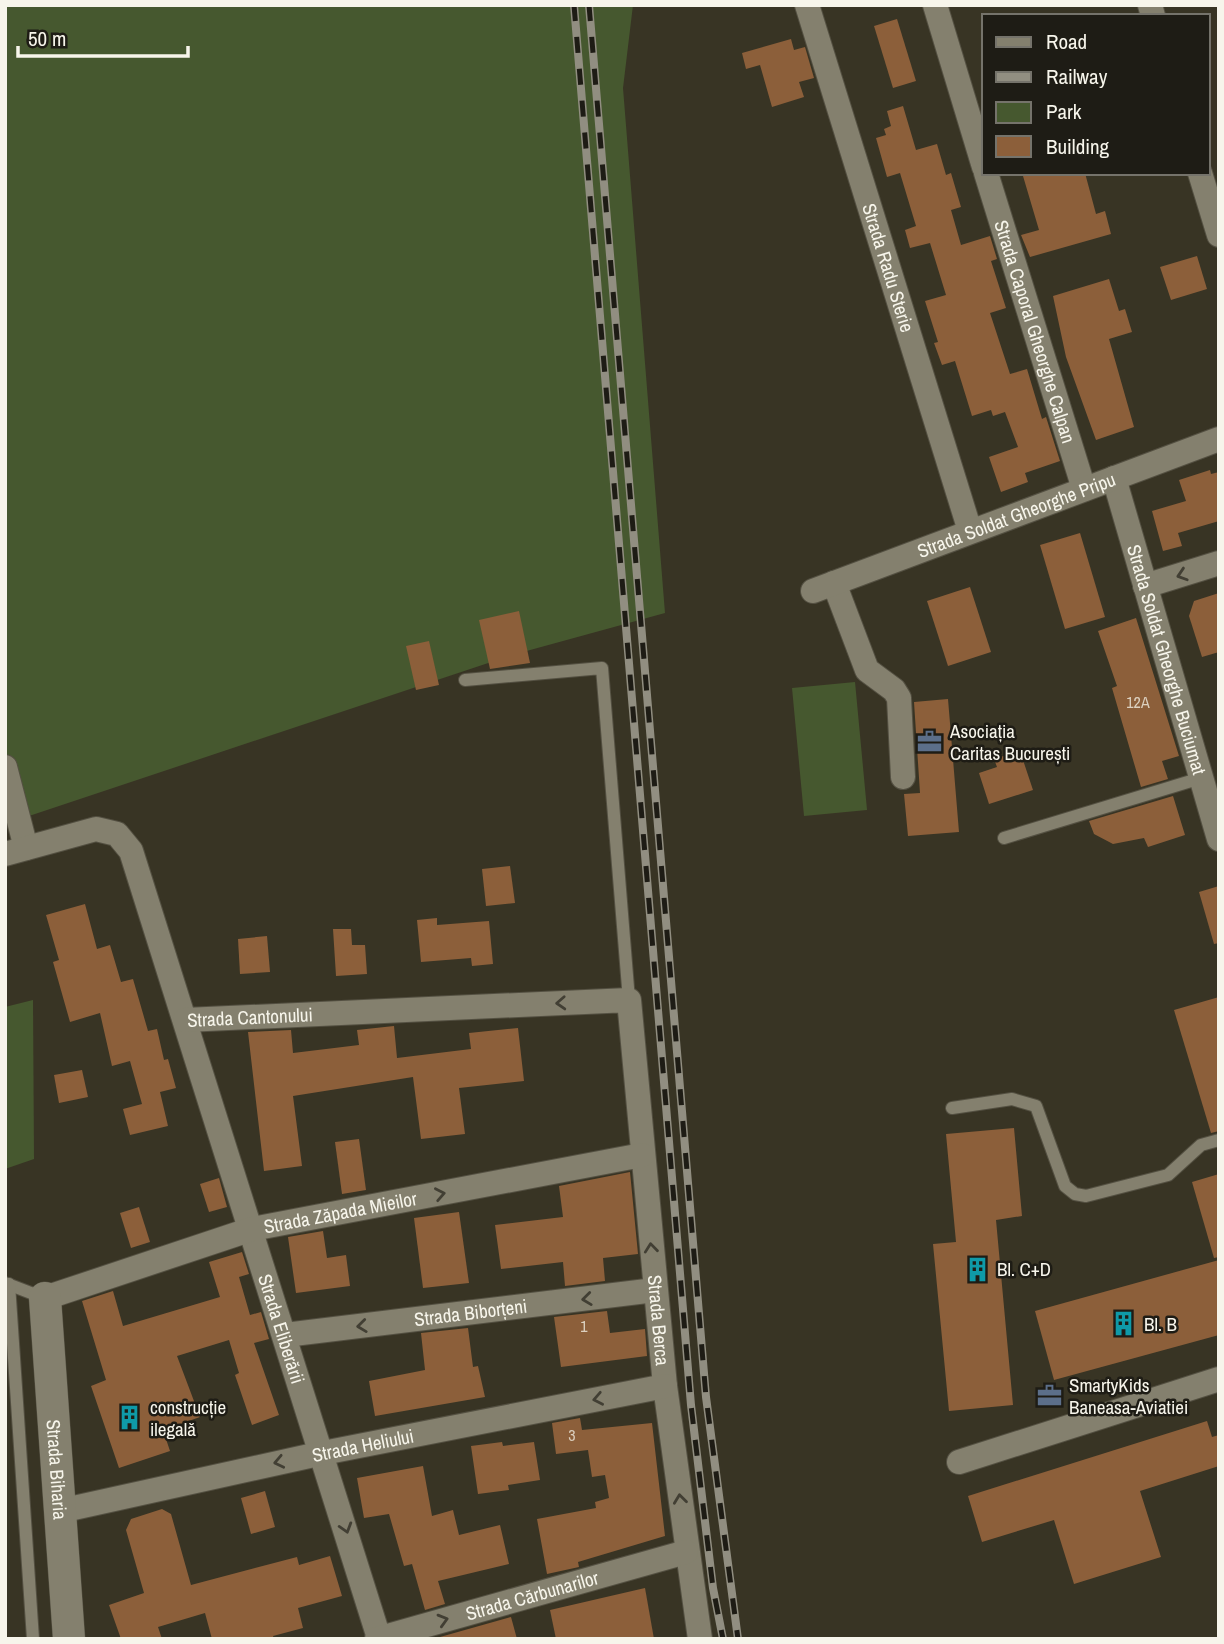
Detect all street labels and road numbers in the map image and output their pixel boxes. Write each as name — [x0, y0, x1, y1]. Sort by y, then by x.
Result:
street label: Strada Radu Sterie — [856, 200, 921, 335]
street label: Strada Caporal Gheorghe Calpan — [988, 217, 1082, 446]
street label: Strada Soldat Gheorghe Pripu — [913, 466, 1119, 564]
street label: Strada Soldat Gheorghe Buciumat — [1121, 541, 1213, 778]
street label: Strada Cantonului — [187, 1001, 313, 1033]
street label: Strada Zăpada Mieilor — [262, 1185, 420, 1239]
street label: Strada Eliberării — [252, 1271, 311, 1387]
street label: Strada Berca — [642, 1274, 676, 1367]
street label: Strada Biborțeni — [413, 1293, 529, 1332]
street label: Strada Biharia — [41, 1418, 74, 1521]
street label: Strada Heliului — [310, 1423, 416, 1468]
street label: Strada Cărbunarilor — [463, 1564, 602, 1626]

